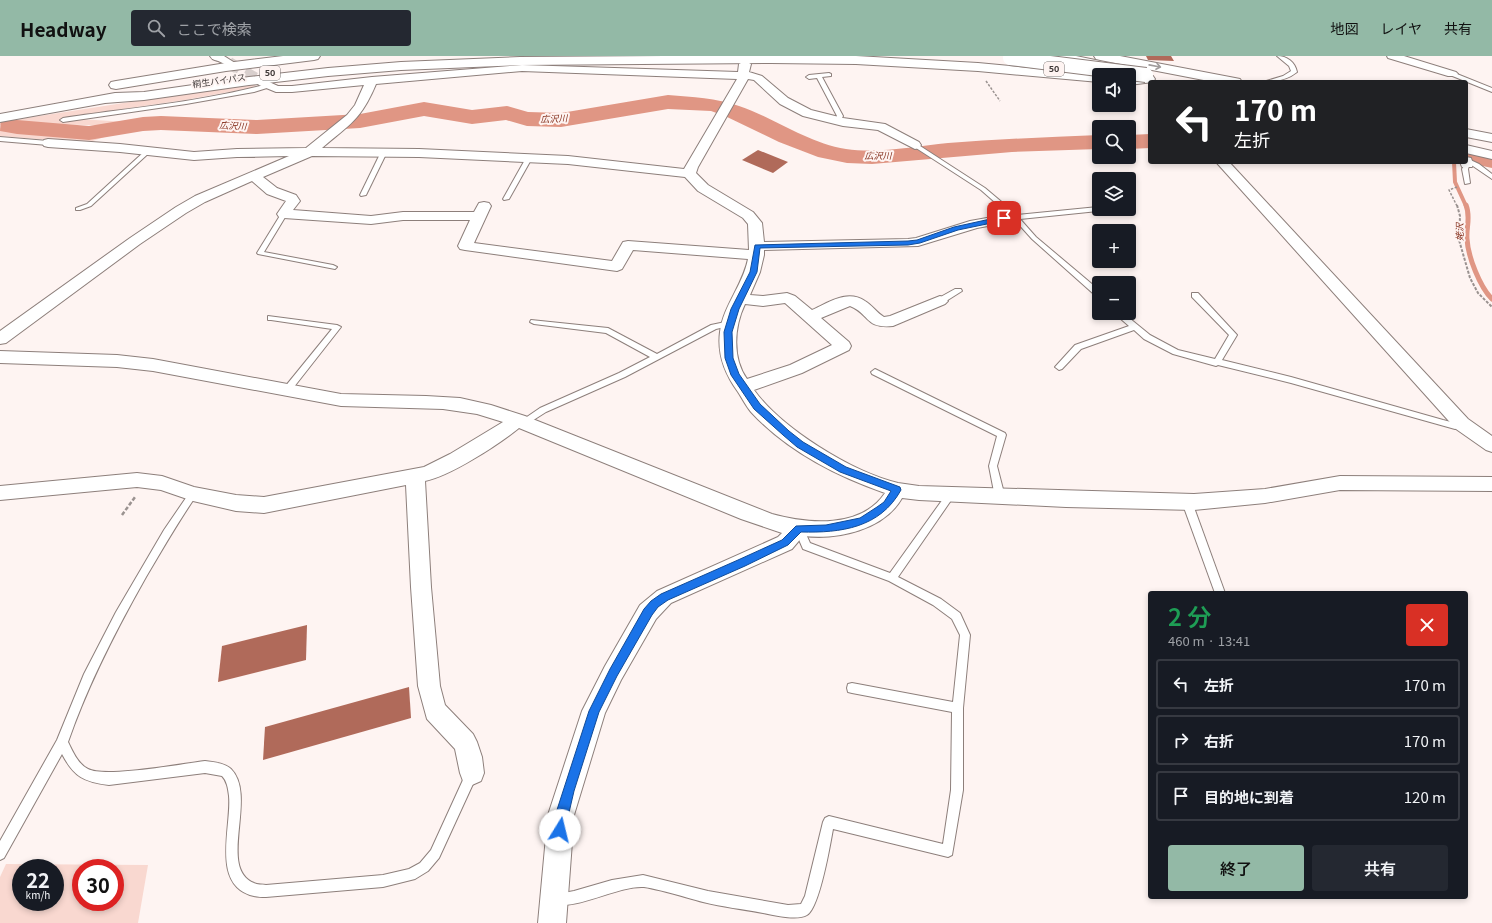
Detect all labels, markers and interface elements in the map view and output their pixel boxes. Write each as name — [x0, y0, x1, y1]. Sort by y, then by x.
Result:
search box — [131, 10, 411, 46]
text: Headway — [20, 15, 107, 42]
icon: search — [145, 17, 167, 39]
text: ここで検索 — [177, 18, 252, 39]
text: 地図 — [1330, 18, 1358, 38]
text: レイヤ — [1380, 18, 1422, 38]
text: 共有 — [1444, 18, 1472, 38]
road number: 50 — [1044, 62, 1064, 76]
one-way arrow — [1148, 62, 1161, 70]
road number: 50 — [260, 66, 280, 80]
map controls — [1092, 68, 1136, 320]
button: sound — [1092, 68, 1136, 112]
street label: 桐生バイパス — [191, 70, 246, 91]
text: 170 m — [1234, 89, 1317, 129]
icon: left — [1168, 96, 1220, 148]
water label: 広沢川 — [540, 111, 569, 125]
water label: 広沢川 — [219, 118, 248, 133]
button: search — [1092, 120, 1136, 164]
text: 左折 — [1234, 126, 1270, 152]
water label: 広沢川 — [864, 149, 892, 162]
button: layers — [1092, 172, 1136, 216]
pin — [987, 201, 1021, 235]
icon: arrive — [993, 207, 1015, 229]
water label: 姥沢 — [1453, 222, 1466, 241]
button: + — [1092, 224, 1136, 268]
button: − — [1092, 276, 1136, 320]
text: 2 分 — [1168, 598, 1211, 633]
button: close — [1406, 604, 1448, 646]
text: 460 m · 13:41 — [1168, 631, 1250, 650]
icon: left — [1170, 673, 1192, 695]
text: 左折 — [1204, 674, 1234, 695]
text: 170 m — [1404, 674, 1446, 695]
icon: right — [1170, 729, 1192, 751]
text: 右折 — [1204, 730, 1234, 751]
text: 170 m — [1404, 730, 1446, 751]
icon: arrive — [1170, 785, 1192, 807]
text: 目的地に到着 — [1204, 786, 1294, 807]
text: 120 m — [1404, 786, 1446, 807]
position arrow — [539, 809, 581, 851]
button: 終了 — [1168, 845, 1304, 891]
button: 共有 — [1312, 845, 1448, 891]
speed limit sign: 30 — [72, 859, 124, 911]
text: 22 — [26, 865, 50, 894]
text: km/h — [26, 887, 50, 902]

